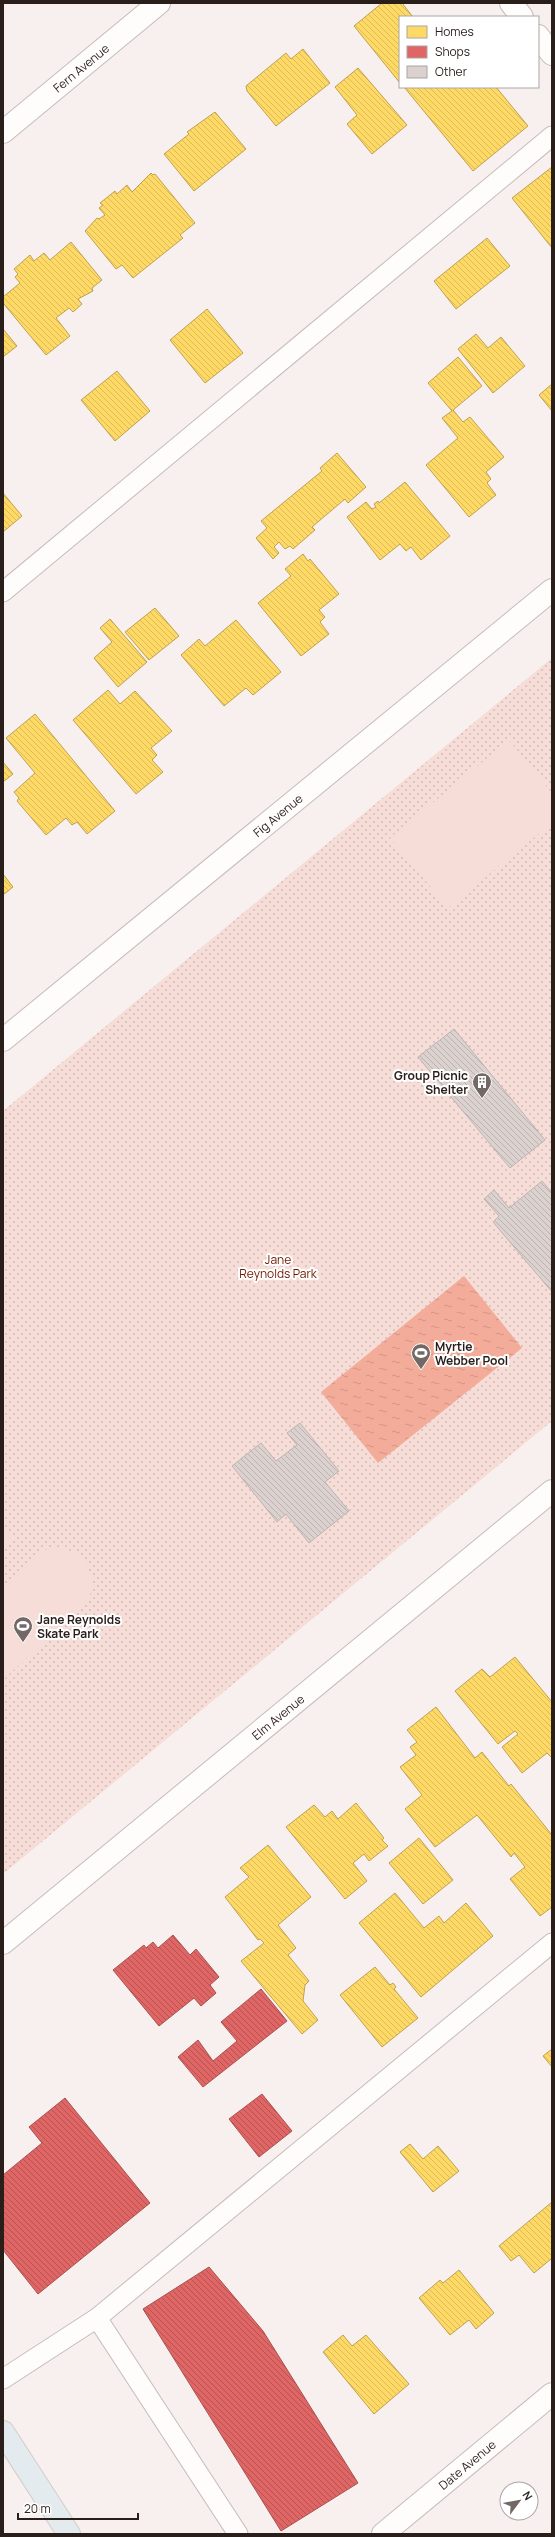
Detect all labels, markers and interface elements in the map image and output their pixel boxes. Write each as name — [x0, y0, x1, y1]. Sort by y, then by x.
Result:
legend — [399, 16, 539, 88]
text: Homes — [435, 23, 474, 40]
street label: Fern Avenue — [49, 39, 112, 96]
text: Shops — [435, 43, 470, 60]
text: Other — [435, 63, 468, 80]
street label: Fig Avenue — [249, 790, 306, 840]
place label: Group Picnic Shelter — [394, 1067, 468, 1098]
building icon: Group Picnic Shelter — [471, 1071, 493, 1099]
park label: Jane Reynolds Park — [239, 1251, 318, 1282]
place label: Myrtie Webber Pool — [435, 1338, 508, 1369]
sports icon: Myrtie Webber Pool — [410, 1342, 432, 1370]
place label: Jane Reynolds Skate Park — [37, 1611, 121, 1642]
sports icon: Jane Reynolds Skate Park — [12, 1615, 34, 1643]
street label: Elm Avenue — [248, 1690, 308, 1743]
street label: Date Avenue — [435, 2436, 499, 2493]
north arrow — [499, 2481, 539, 2521]
text: N — [519, 2488, 536, 2503]
scale bar — [18, 2495, 138, 2521]
text: 20 m — [24, 2500, 51, 2517]

